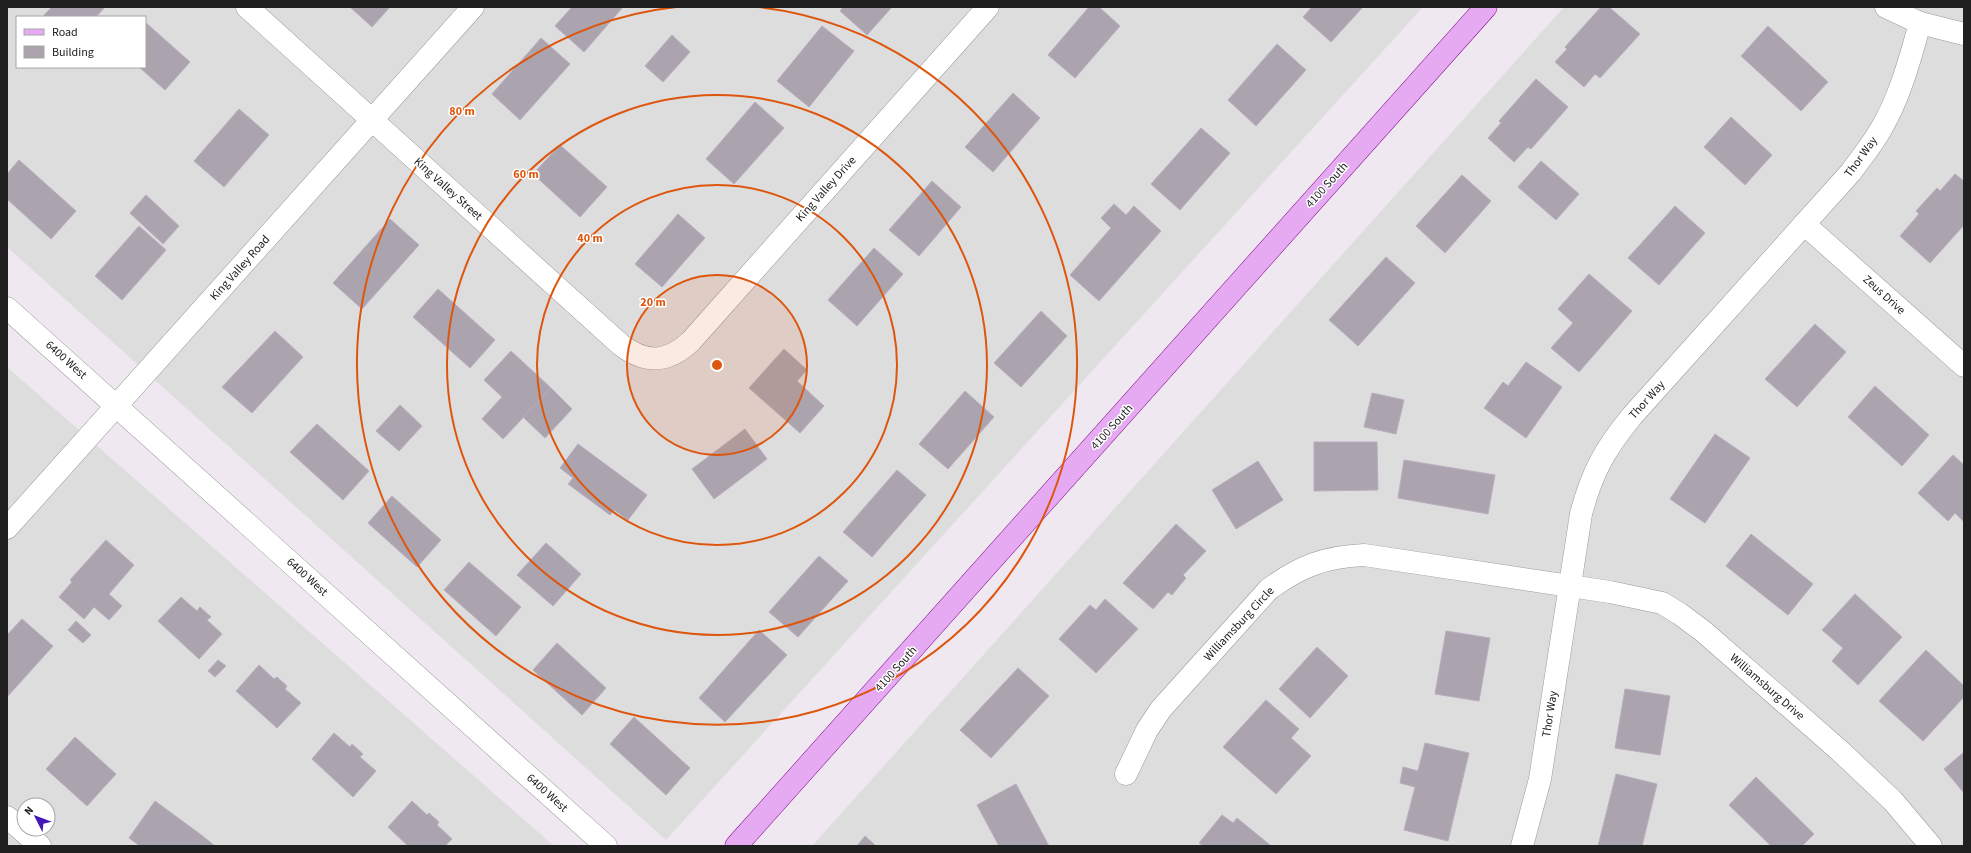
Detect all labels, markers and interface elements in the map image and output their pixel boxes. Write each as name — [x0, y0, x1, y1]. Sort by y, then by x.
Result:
legend — [16, 16, 146, 68]
text: Road — [52, 24, 78, 41]
text: Building — [52, 44, 94, 61]
text: 80 m — [449, 103, 475, 120]
street label: Thor Way — [1840, 133, 1882, 181]
street label: King Valley Drive — [792, 152, 860, 226]
street label: King Valley Street — [410, 154, 486, 224]
street label: 4100 South — [1302, 158, 1352, 212]
text: 60 m — [513, 166, 539, 183]
text: 40 m — [577, 230, 603, 247]
street label: King Valley Road — [206, 232, 274, 304]
street label: Zeus Drive — [1859, 271, 1909, 319]
text: 20 m — [640, 294, 666, 311]
street label: 6400 West — [42, 337, 90, 383]
centre of rings — [710, 358, 724, 372]
street label: Thor Way — [1625, 377, 1669, 423]
street label: 4100 South — [1087, 400, 1137, 454]
street label: 6400 West — [283, 554, 331, 600]
street label: Williamsburg Circle — [1200, 583, 1278, 665]
street label: 4100 South — [871, 642, 921, 696]
street label: Williamsburg Drive — [1726, 650, 1808, 724]
street label: Thor Way — [1538, 689, 1562, 739]
street label: 6400 West — [523, 770, 571, 816]
north arrow — [16, 797, 56, 837]
text: N — [21, 803, 37, 818]

